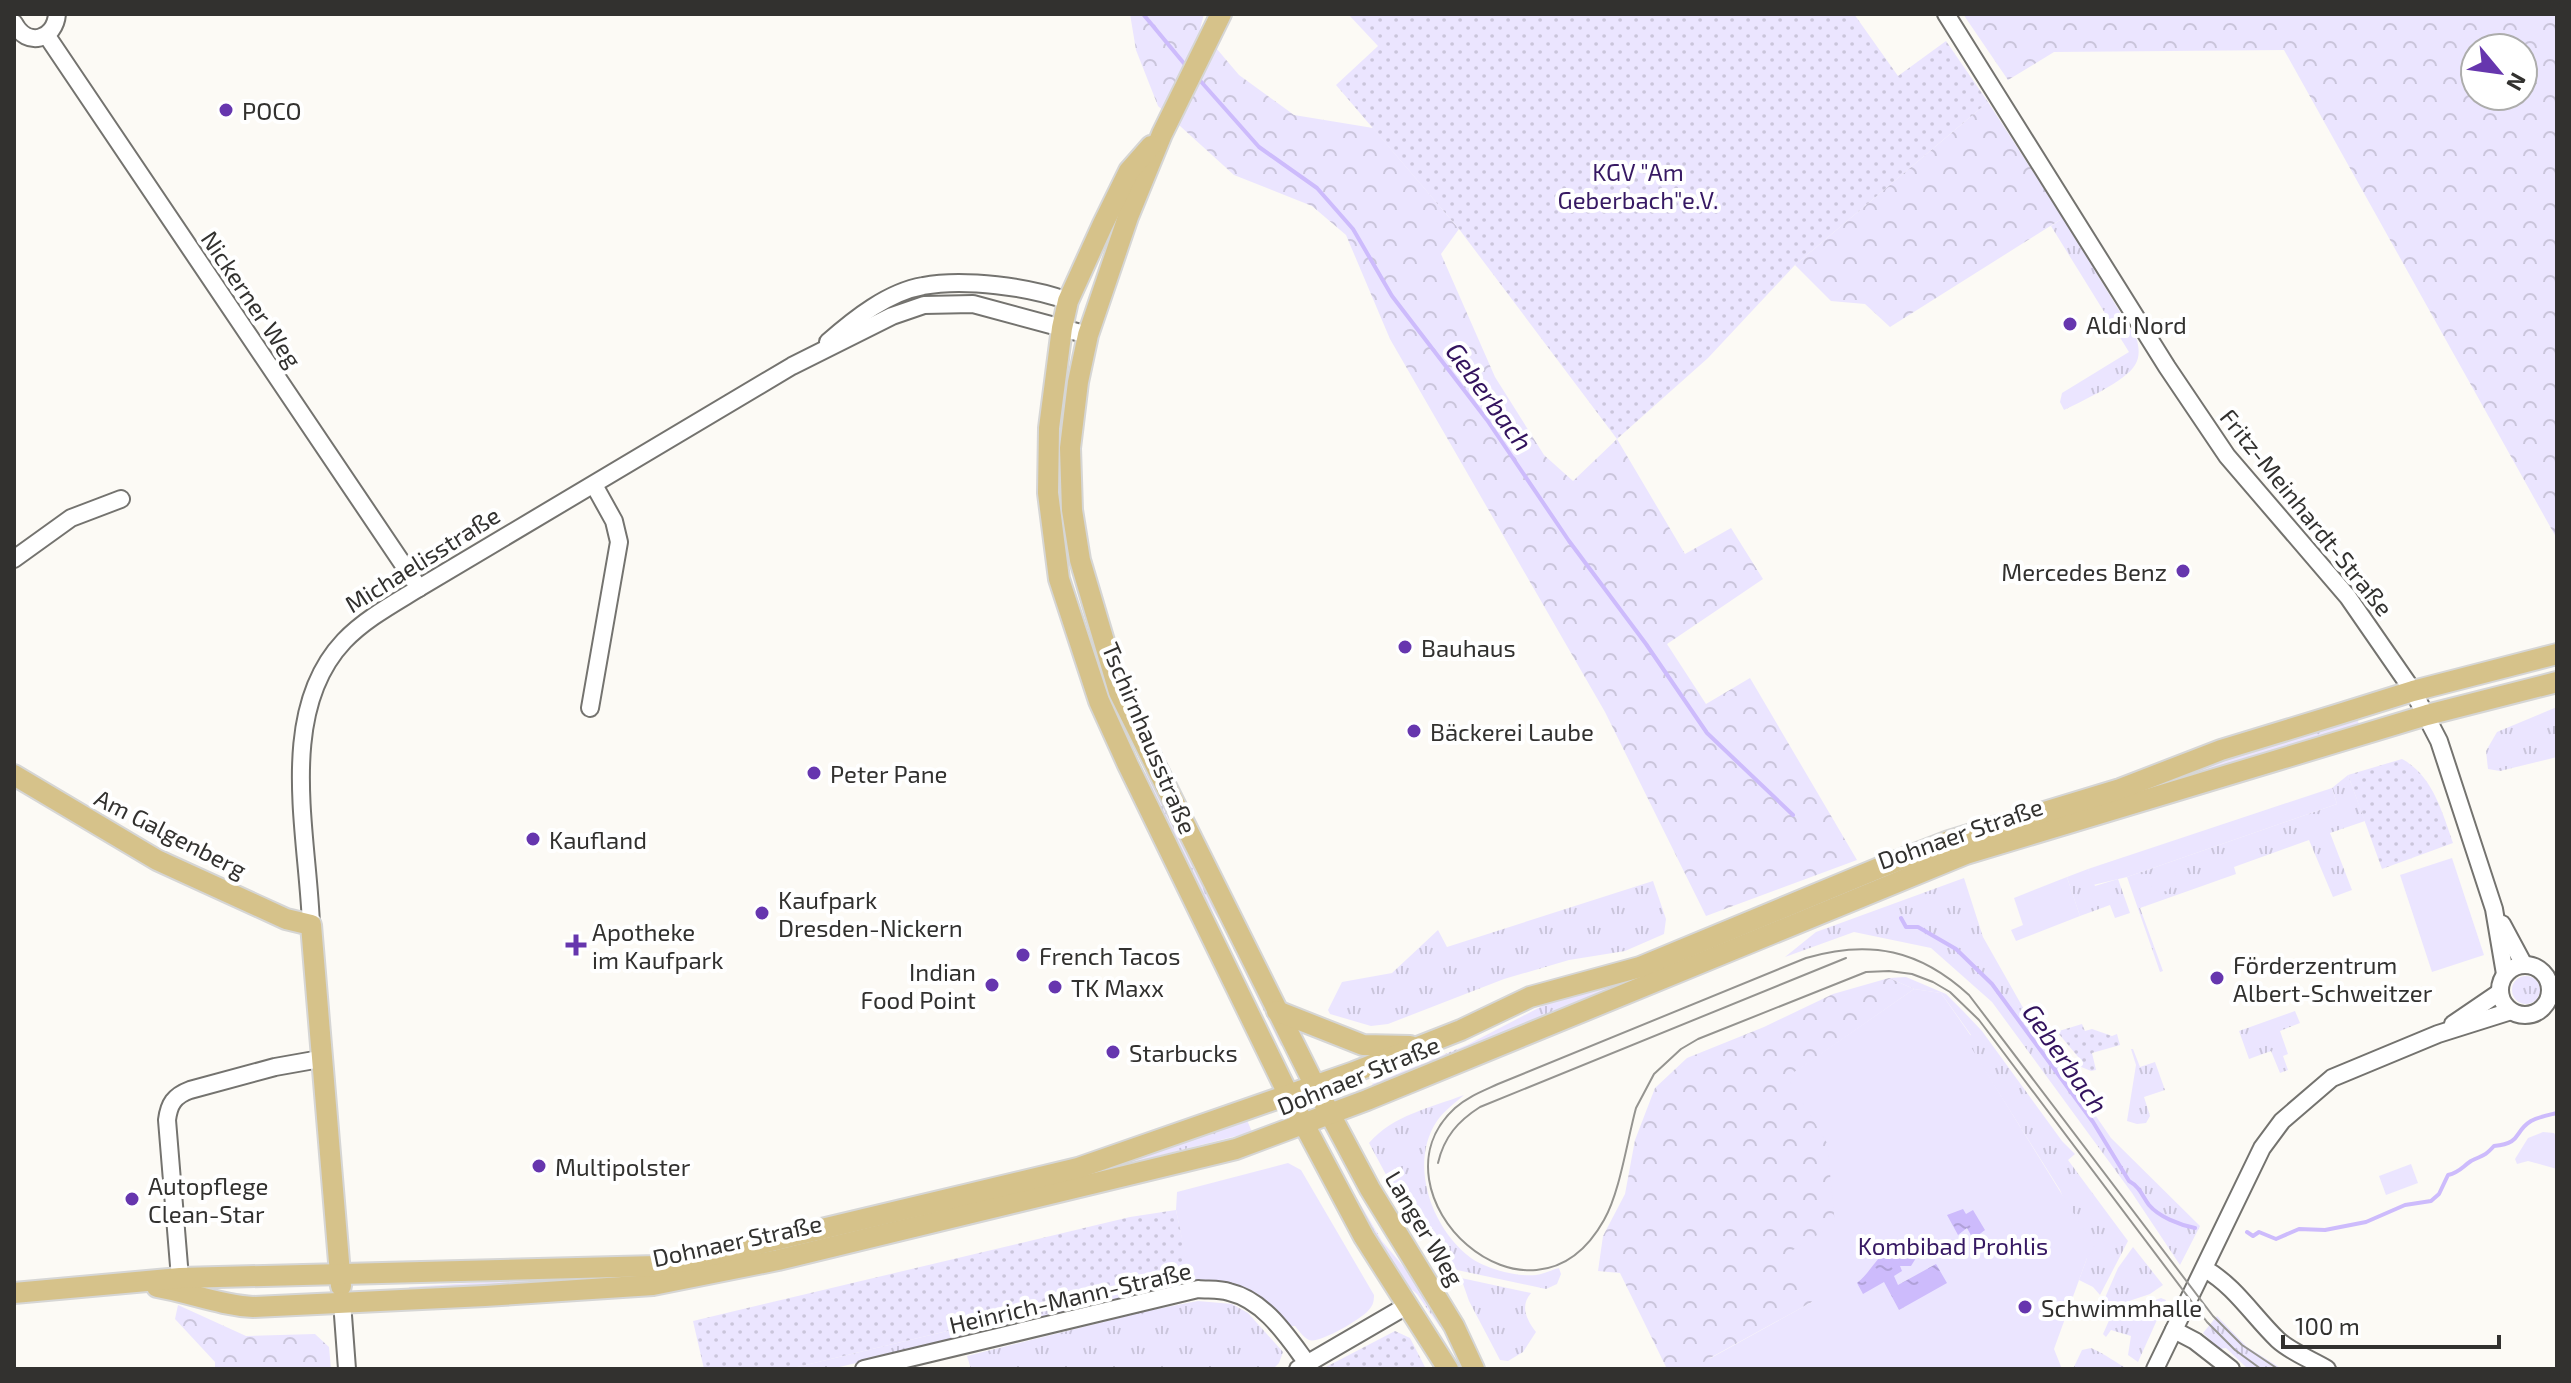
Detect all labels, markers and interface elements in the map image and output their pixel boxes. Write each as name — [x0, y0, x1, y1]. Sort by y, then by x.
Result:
north arrow — [2459, 32, 2539, 112]
text: N — [2502, 69, 2533, 95]
place label: POCO — [242, 96, 302, 125]
marker: POCO — [217, 101, 235, 119]
park label: KGV "Am Geberbach"e.V. — [1558, 157, 1718, 214]
street label: Nickerner Weg — [196, 225, 308, 373]
place label: Aldi Nord — [2086, 310, 2187, 339]
marker: Aldi Nord — [2061, 315, 2079, 333]
water label: Geberbach — [1440, 336, 1540, 456]
street label: Fritz-Meinhardt-Straße — [2215, 403, 2399, 621]
street label: Michaelisstraße — [339, 500, 505, 618]
place label: Mercedes Benz — [2001, 557, 2167, 586]
marker: Mercedes Benz — [2174, 562, 2192, 580]
place label: Bauhaus — [1421, 633, 1516, 662]
street label: Tschirnhausstraße — [1097, 638, 1203, 838]
marker: Bauhaus — [1396, 638, 1414, 656]
place label: Bäckerei Laube — [1430, 717, 1594, 746]
marker: Bäckerei Laube — [1405, 722, 1423, 740]
place label: Peter Pane — [830, 759, 947, 788]
marker: Peter Pane — [805, 764, 823, 782]
street label: Am Galgenberg — [90, 782, 252, 884]
street label: Dohnaer Straße — [1874, 791, 2046, 875]
place label: Kaufland — [549, 825, 647, 854]
marker: Kaufland — [524, 830, 542, 848]
place label: Kaufpark Dresden-Nickern — [778, 885, 963, 942]
marker: Kaufpark Dresden-Nickern — [753, 904, 771, 922]
place label: Apotheke im Kaufpark — [592, 917, 723, 974]
marker: Apotheke im Kaufpark — [567, 936, 585, 954]
place label: French Tacos — [1039, 941, 1180, 970]
marker: French Tacos — [1014, 946, 1032, 964]
place label: Förderzentrum Albert-Schweitzer — [2233, 950, 2433, 1007]
place label: Indian Food Point — [860, 957, 976, 1014]
marker: Förderzentrum Albert-Schweitzer — [2208, 969, 2226, 987]
place label: TK Maxx — [1071, 973, 1164, 1002]
marker: Indian Food Point — [983, 976, 1001, 994]
marker: TK Maxx — [1046, 978, 1064, 996]
water label: Geberbach — [2017, 997, 2115, 1119]
street label: Dohnaer Straße — [1273, 1029, 1443, 1121]
place label: Starbucks — [1129, 1038, 1238, 1067]
marker: Starbucks — [1104, 1043, 1122, 1061]
place label: Multipolster — [555, 1152, 691, 1181]
marker: Multipolster — [530, 1157, 548, 1175]
street label: Langer Weg — [1380, 1165, 1470, 1291]
place label: Autopflege Clean-Star — [148, 1171, 268, 1228]
marker: Autopflege Clean-Star — [123, 1190, 141, 1208]
street label: Dohnaer Straße — [650, 1208, 824, 1272]
park label: Kombibad Prohlis — [1858, 1231, 2048, 1260]
street label: Heinrich-Mann-Straße — [946, 1255, 1194, 1339]
place label: Schwimmhalle — [2041, 1293, 2202, 1322]
marker: Schwimmhalle — [2016, 1298, 2034, 1316]
scale bar — [2283, 1299, 2499, 1349]
text: 100 m — [2295, 1311, 2360, 1340]

